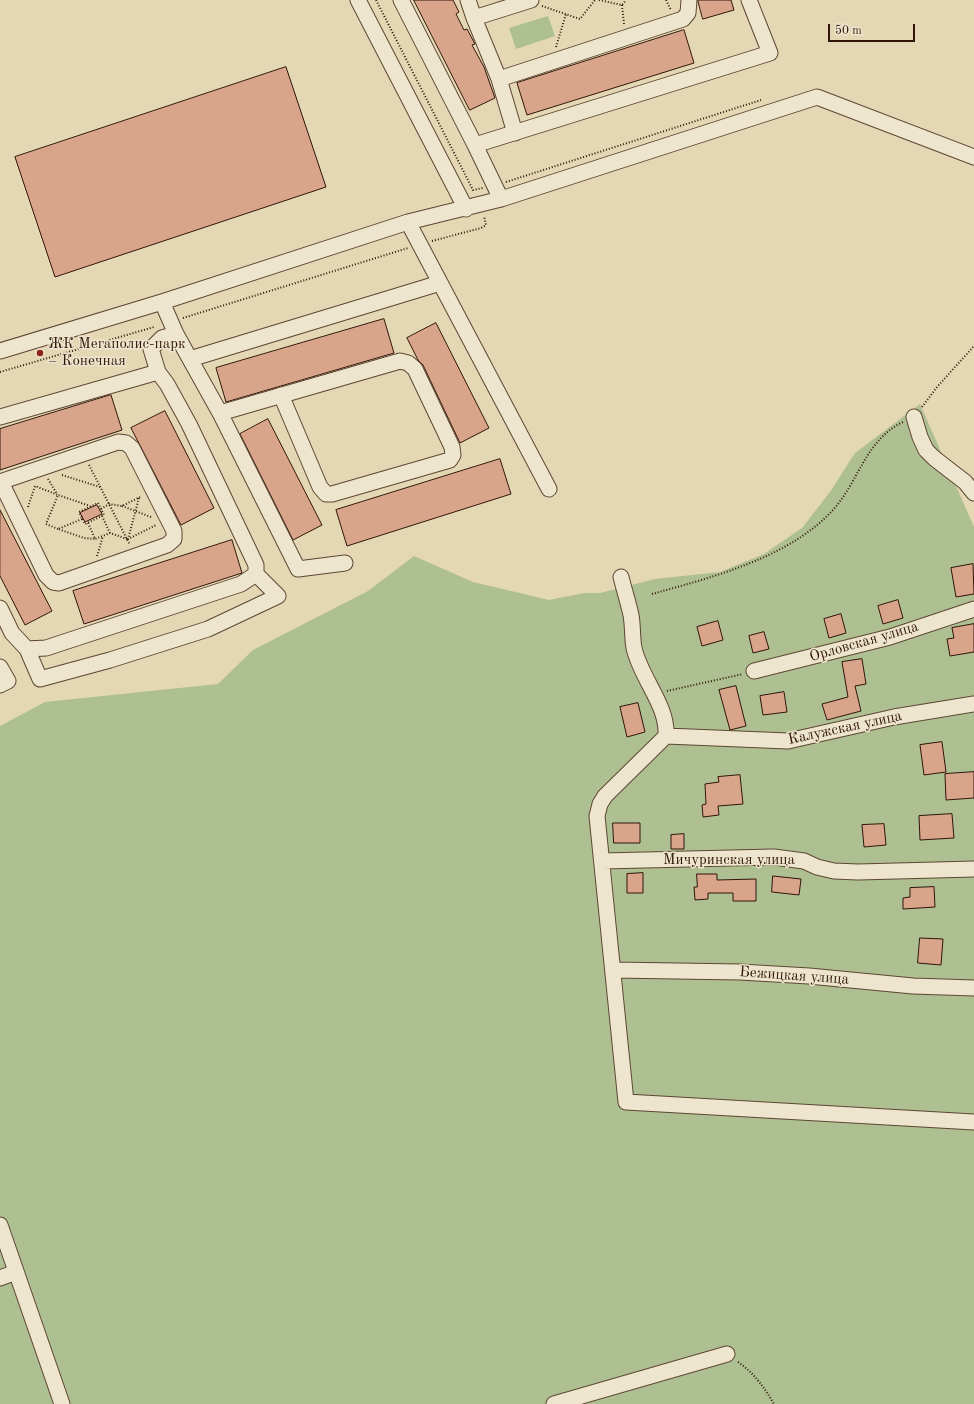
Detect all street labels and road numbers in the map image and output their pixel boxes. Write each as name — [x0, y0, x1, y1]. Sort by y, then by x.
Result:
street label: Орловская улица — [808, 618, 920, 666]
street label: Калужская улица — [786, 707, 904, 749]
street label: Мичуринская улица — [663, 851, 795, 869]
street label: Бежицкая улица — [739, 963, 849, 989]

